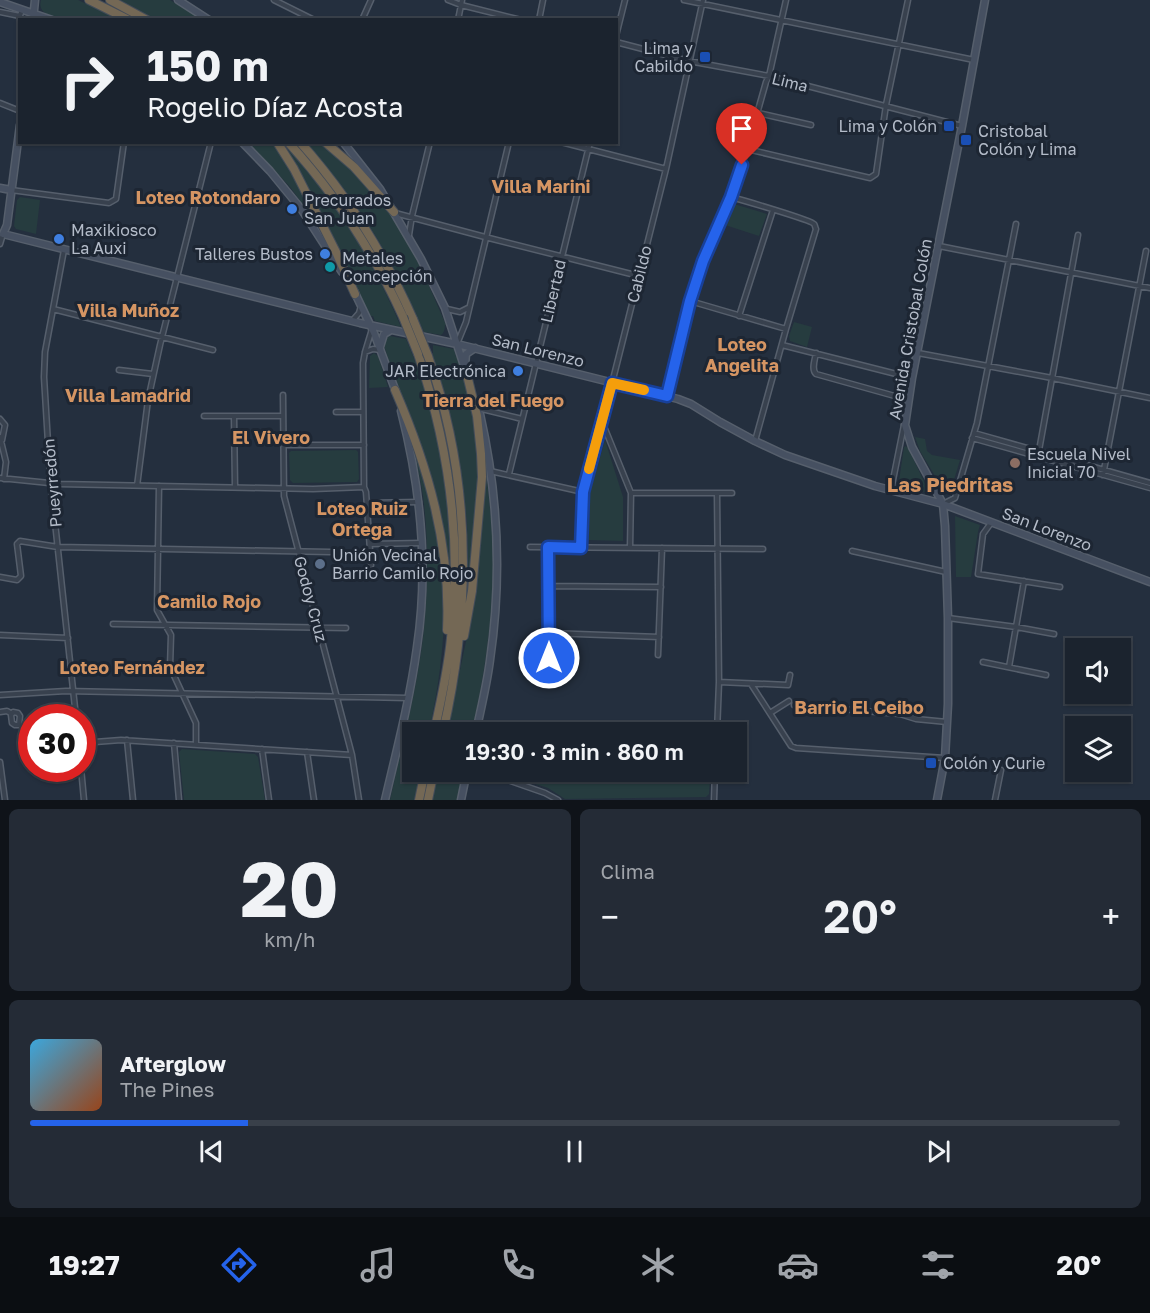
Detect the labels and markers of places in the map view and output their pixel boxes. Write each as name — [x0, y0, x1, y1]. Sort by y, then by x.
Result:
place label: Lima y Cabildo — [635, 38, 693, 76]
marker: Lima y Cabildo — [698, 50, 712, 64]
pin — [716, 103, 767, 165]
place label: Lima y Colón — [839, 116, 937, 136]
marker: Lima y Colón — [942, 119, 956, 133]
place label: Cristobal Colón y Lima — [978, 121, 1076, 159]
marker: Cristobal Colón y Lima — [959, 133, 973, 147]
place label: Precurados San Juan — [304, 190, 391, 228]
marker: Precurados San Juan — [285, 202, 299, 216]
place label: Maxikiosco La Auxi — [71, 220, 157, 258]
marker: Maxikiosco La Auxi — [52, 232, 66, 246]
place label: Talleres Bustos — [195, 244, 313, 264]
marker: Talleres Bustos — [318, 247, 332, 261]
place label: Metales Concepción — [342, 248, 433, 286]
marker: Metales Concepción — [323, 260, 337, 274]
place label: JAR Electrónica — [385, 361, 506, 381]
marker: JAR Electrónica — [511, 364, 525, 378]
place label: Escuela Nivel Inicial 70 — [1027, 444, 1131, 482]
marker: Escuela Nivel Inicial 70 — [1008, 456, 1022, 470]
place label: Unión Vecinal Barrio Camilo Rojo — [332, 545, 473, 583]
marker: Unión Vecinal Barrio Camilo Rojo — [313, 557, 327, 571]
place label: Colón y Curie — [943, 753, 1045, 773]
marker: Colón y Curie — [924, 756, 938, 770]

